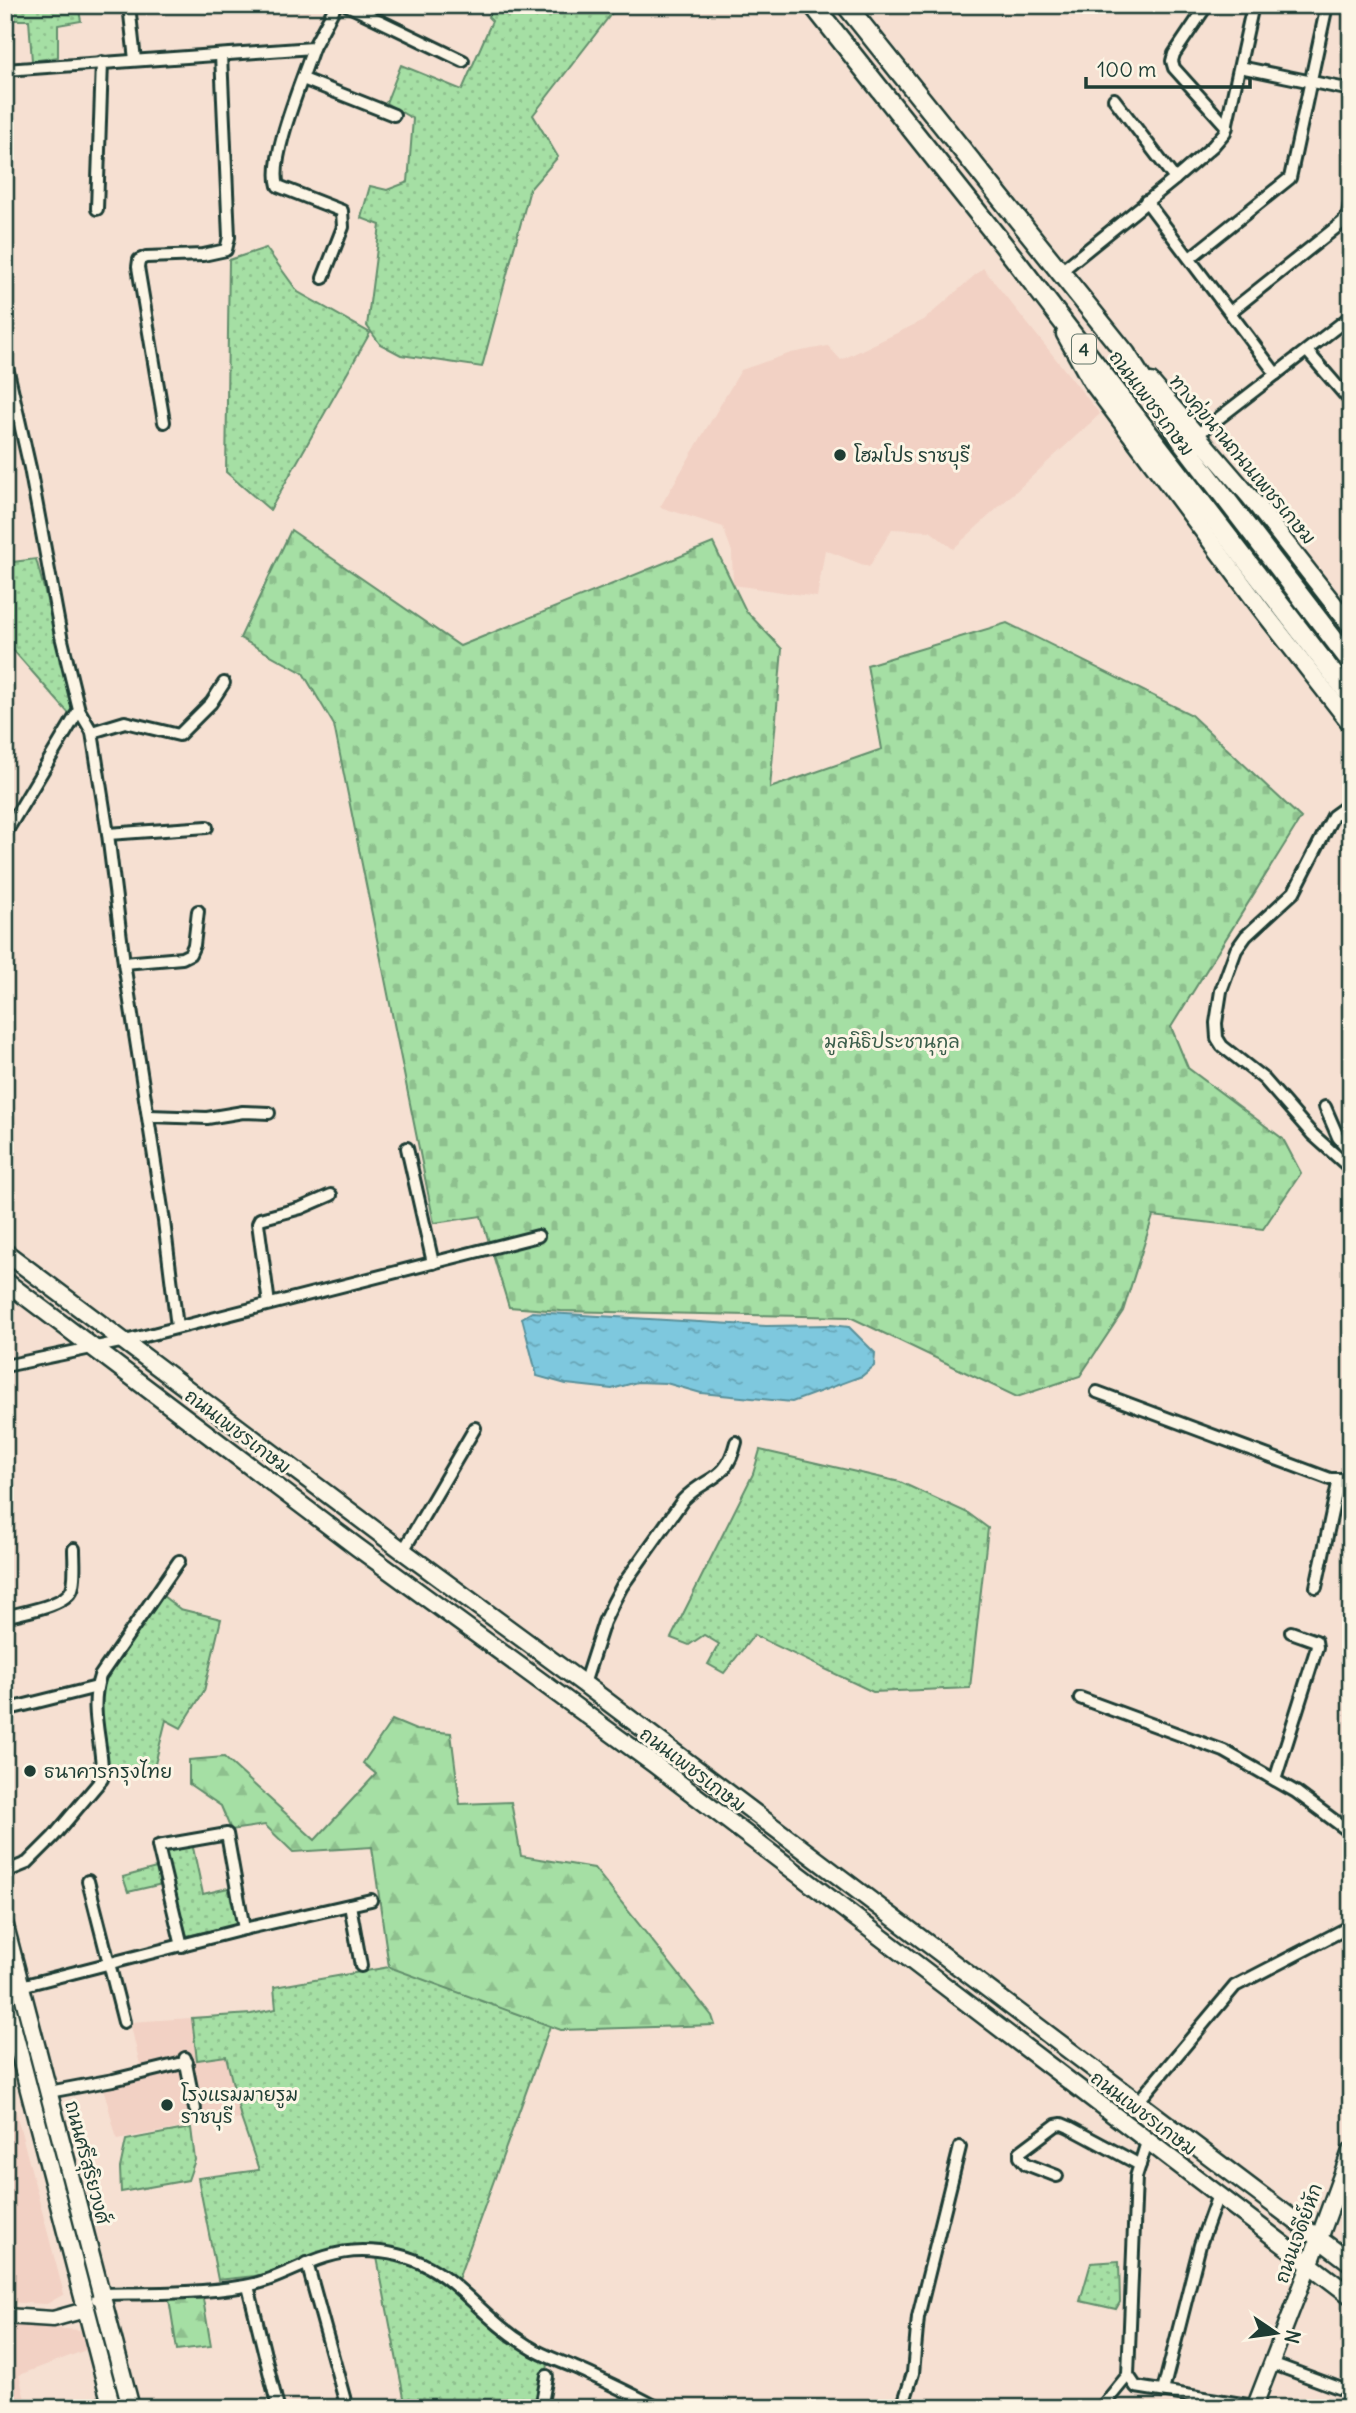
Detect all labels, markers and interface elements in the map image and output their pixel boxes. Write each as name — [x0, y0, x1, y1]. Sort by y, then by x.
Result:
scale bar — [1086, 46, 1251, 90]
text: 100 m — [1097, 56, 1156, 83]
road number: 4 — [1072, 334, 1096, 363]
street label: ถนนเพชรเกษม — [1104, 345, 1200, 461]
street label: ทางคู่ขนานถนนเพชรเกษม — [1162, 369, 1321, 551]
place label: โฮมโปร ราชบุรี — [854, 443, 970, 470]
marker: โฮมโปร ราชบุรี — [832, 447, 848, 463]
park label: มูลนิธิประชานุกูล — [824, 1029, 960, 1056]
street label: ถนนเพชรเกษม — [180, 1383, 296, 1479]
street label: ถนนเพชรเกษม — [635, 1721, 751, 1817]
place label: ธนาคารกรุงไทย — [44, 1759, 172, 1786]
marker: ธนาคารกรุงไทย — [22, 1763, 38, 1779]
street label: ถนนเพชรเกษม — [1086, 2065, 1202, 2161]
place label: โรงแรมมายรูม ราชบุรี — [181, 2082, 298, 2131]
marker: โรงแรมมายรูม ราชบุรี — [159, 2097, 175, 2113]
street label: ถนนศรีสุริยวงศ์ — [57, 2098, 116, 2228]
street label: ถนนเจดีย์หัก — [1269, 2180, 1327, 2286]
north arrow — [1240, 2298, 1310, 2368]
text: N — [1279, 2328, 1306, 2346]

